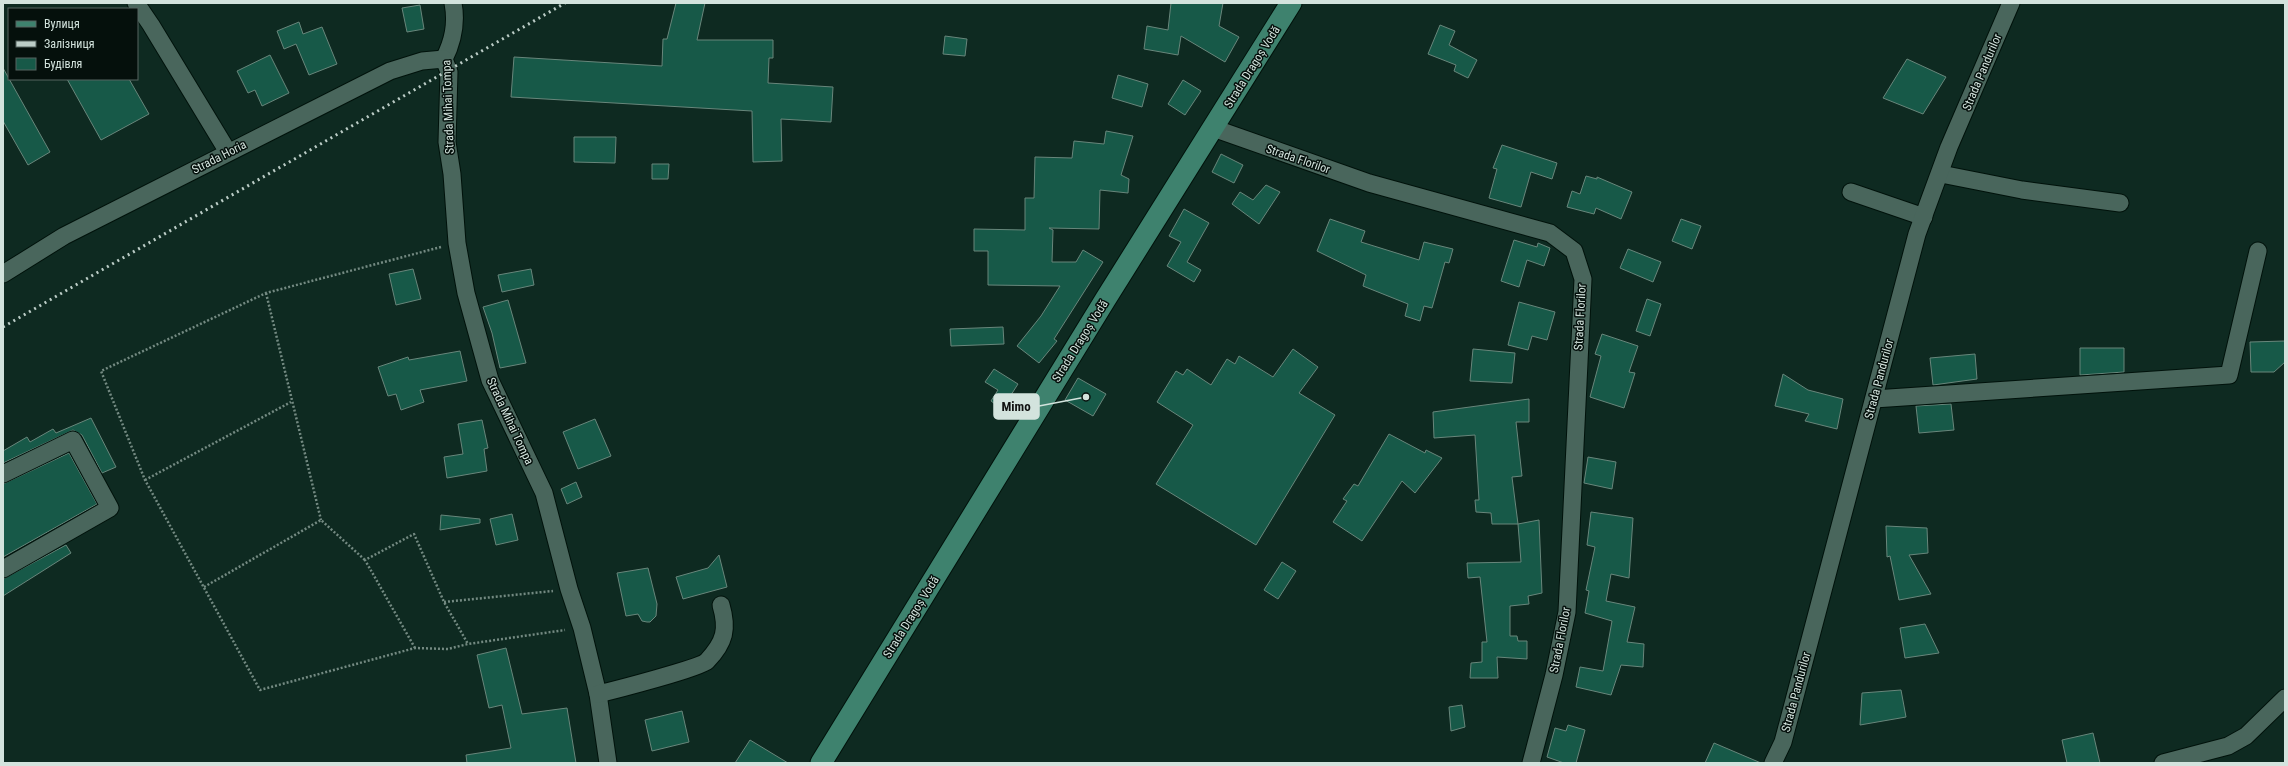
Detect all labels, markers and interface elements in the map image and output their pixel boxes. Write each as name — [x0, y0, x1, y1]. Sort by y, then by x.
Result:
legend — [8, 8, 138, 80]
text: Вулиця — [44, 17, 80, 31]
street label: Strada Dragoș Vodă — [1221, 23, 1284, 111]
street label: Strada Pandurilor — [1960, 31, 2005, 113]
text: Залізниця — [44, 37, 95, 51]
text: Будівля — [44, 57, 82, 71]
street label: Strada Mihai Tompa — [439, 59, 457, 154]
street label: Strada Horia — [190, 137, 249, 177]
street label: Strada Florilor — [1264, 142, 1332, 177]
street label: Strada Florilor — [1571, 283, 1589, 351]
street label: Strada Dragoș Vodă — [1049, 297, 1112, 385]
street label: Strada Pandurilor — [1862, 337, 1896, 420]
street label: Strada Mihai Tompa — [484, 375, 536, 467]
callout: Mimo — [994, 394, 1039, 419]
text: Mimo — [1001, 399, 1031, 414]
street label: Strada Dragoș Vodă — [880, 573, 943, 661]
street label: Strada Florilor — [1547, 606, 1573, 674]
street label: Strada Pandurilor — [1779, 650, 1813, 733]

